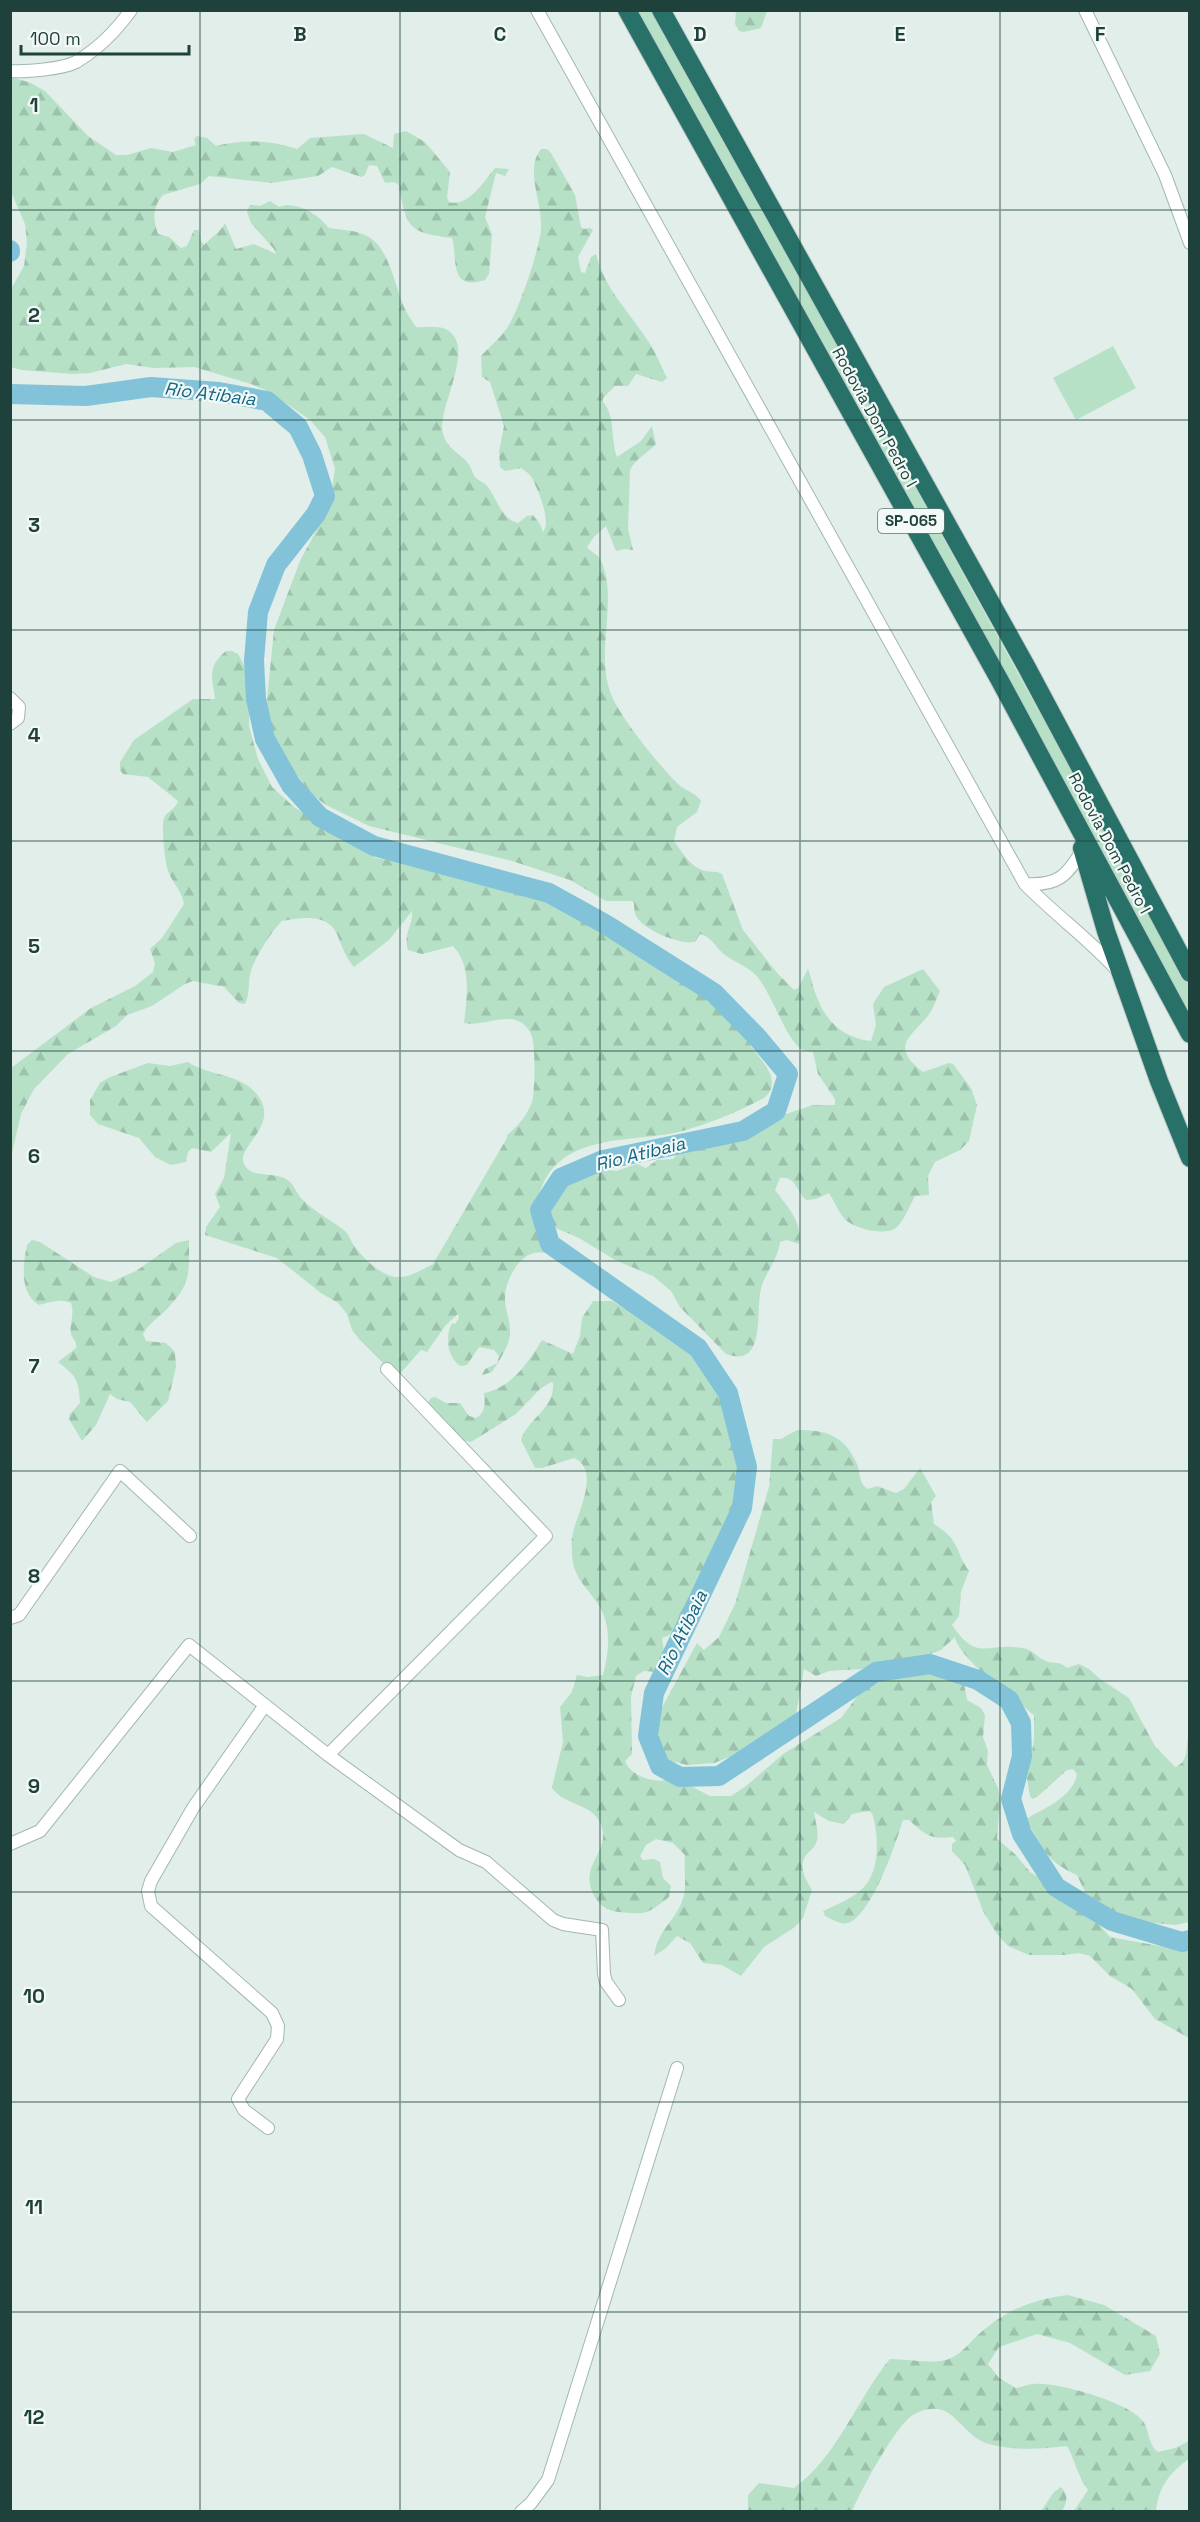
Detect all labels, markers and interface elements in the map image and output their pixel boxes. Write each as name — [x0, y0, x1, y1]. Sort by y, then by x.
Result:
scale bar — [21, 18, 189, 56]
text: B — [293, 21, 307, 47]
text: C — [494, 21, 507, 47]
text: D — [693, 21, 707, 47]
text: E — [894, 21, 906, 47]
text: F — [1095, 21, 1106, 47]
text: 100 m — [30, 27, 81, 50]
text: 1 — [29, 92, 39, 118]
text: 2 — [28, 302, 40, 328]
street label: Rodovia Dom Pedro I — [827, 344, 922, 491]
water label: Rio Atibaia — [163, 377, 258, 411]
road number: SP-065 — [878, 509, 944, 533]
text: 3 — [28, 512, 40, 538]
text: 4 — [28, 722, 41, 748]
street label: Rodovia Dom Pedro I — [1063, 769, 1156, 917]
text: 5 — [28, 933, 40, 959]
water label: Rio Atibaia — [593, 1131, 688, 1176]
text: 6 — [28, 1143, 40, 1169]
text: 7 — [28, 1353, 40, 1379]
text: 8 — [28, 1563, 40, 1589]
water label: Rio Atibaia — [651, 1586, 712, 1679]
text: 9 — [28, 1773, 40, 1799]
text: 10 — [23, 1983, 45, 2009]
text: 11 — [25, 2194, 43, 2220]
text: 12 — [24, 2404, 45, 2430]

